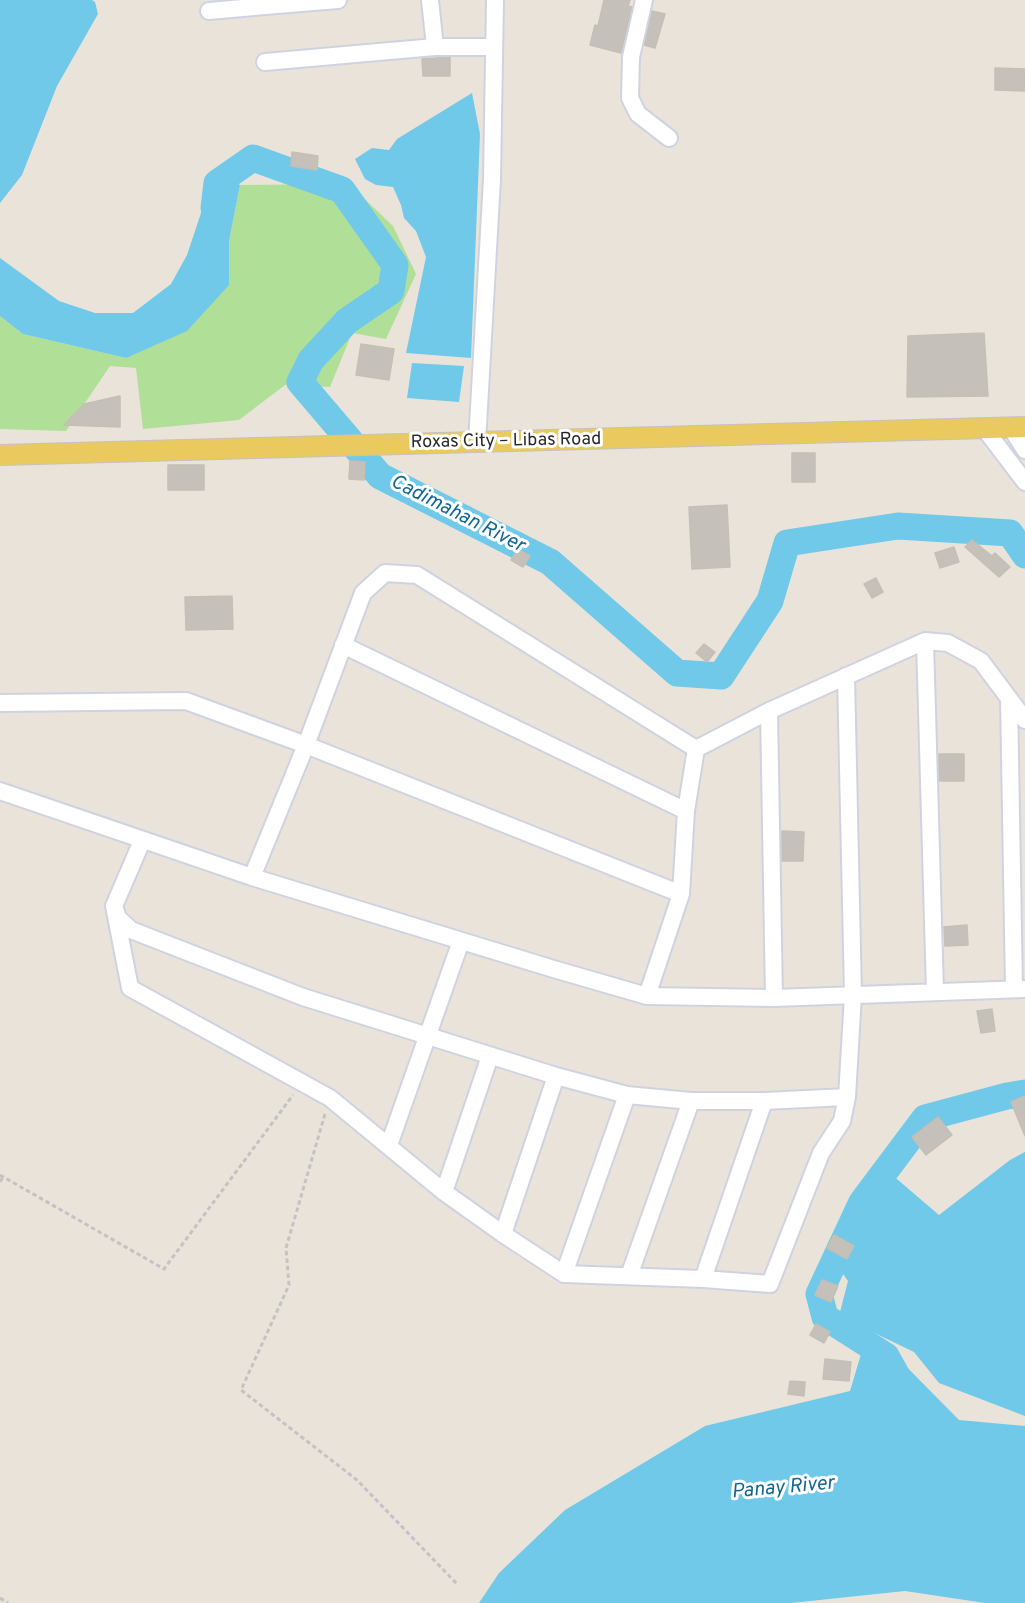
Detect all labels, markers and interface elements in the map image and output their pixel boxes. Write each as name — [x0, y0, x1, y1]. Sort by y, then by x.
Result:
street label: Roxas City – Libas Road — [410, 430, 602, 454]
water label: Cadimahan River — [386, 471, 528, 559]
water label: Panay River — [731, 1473, 835, 1505]

